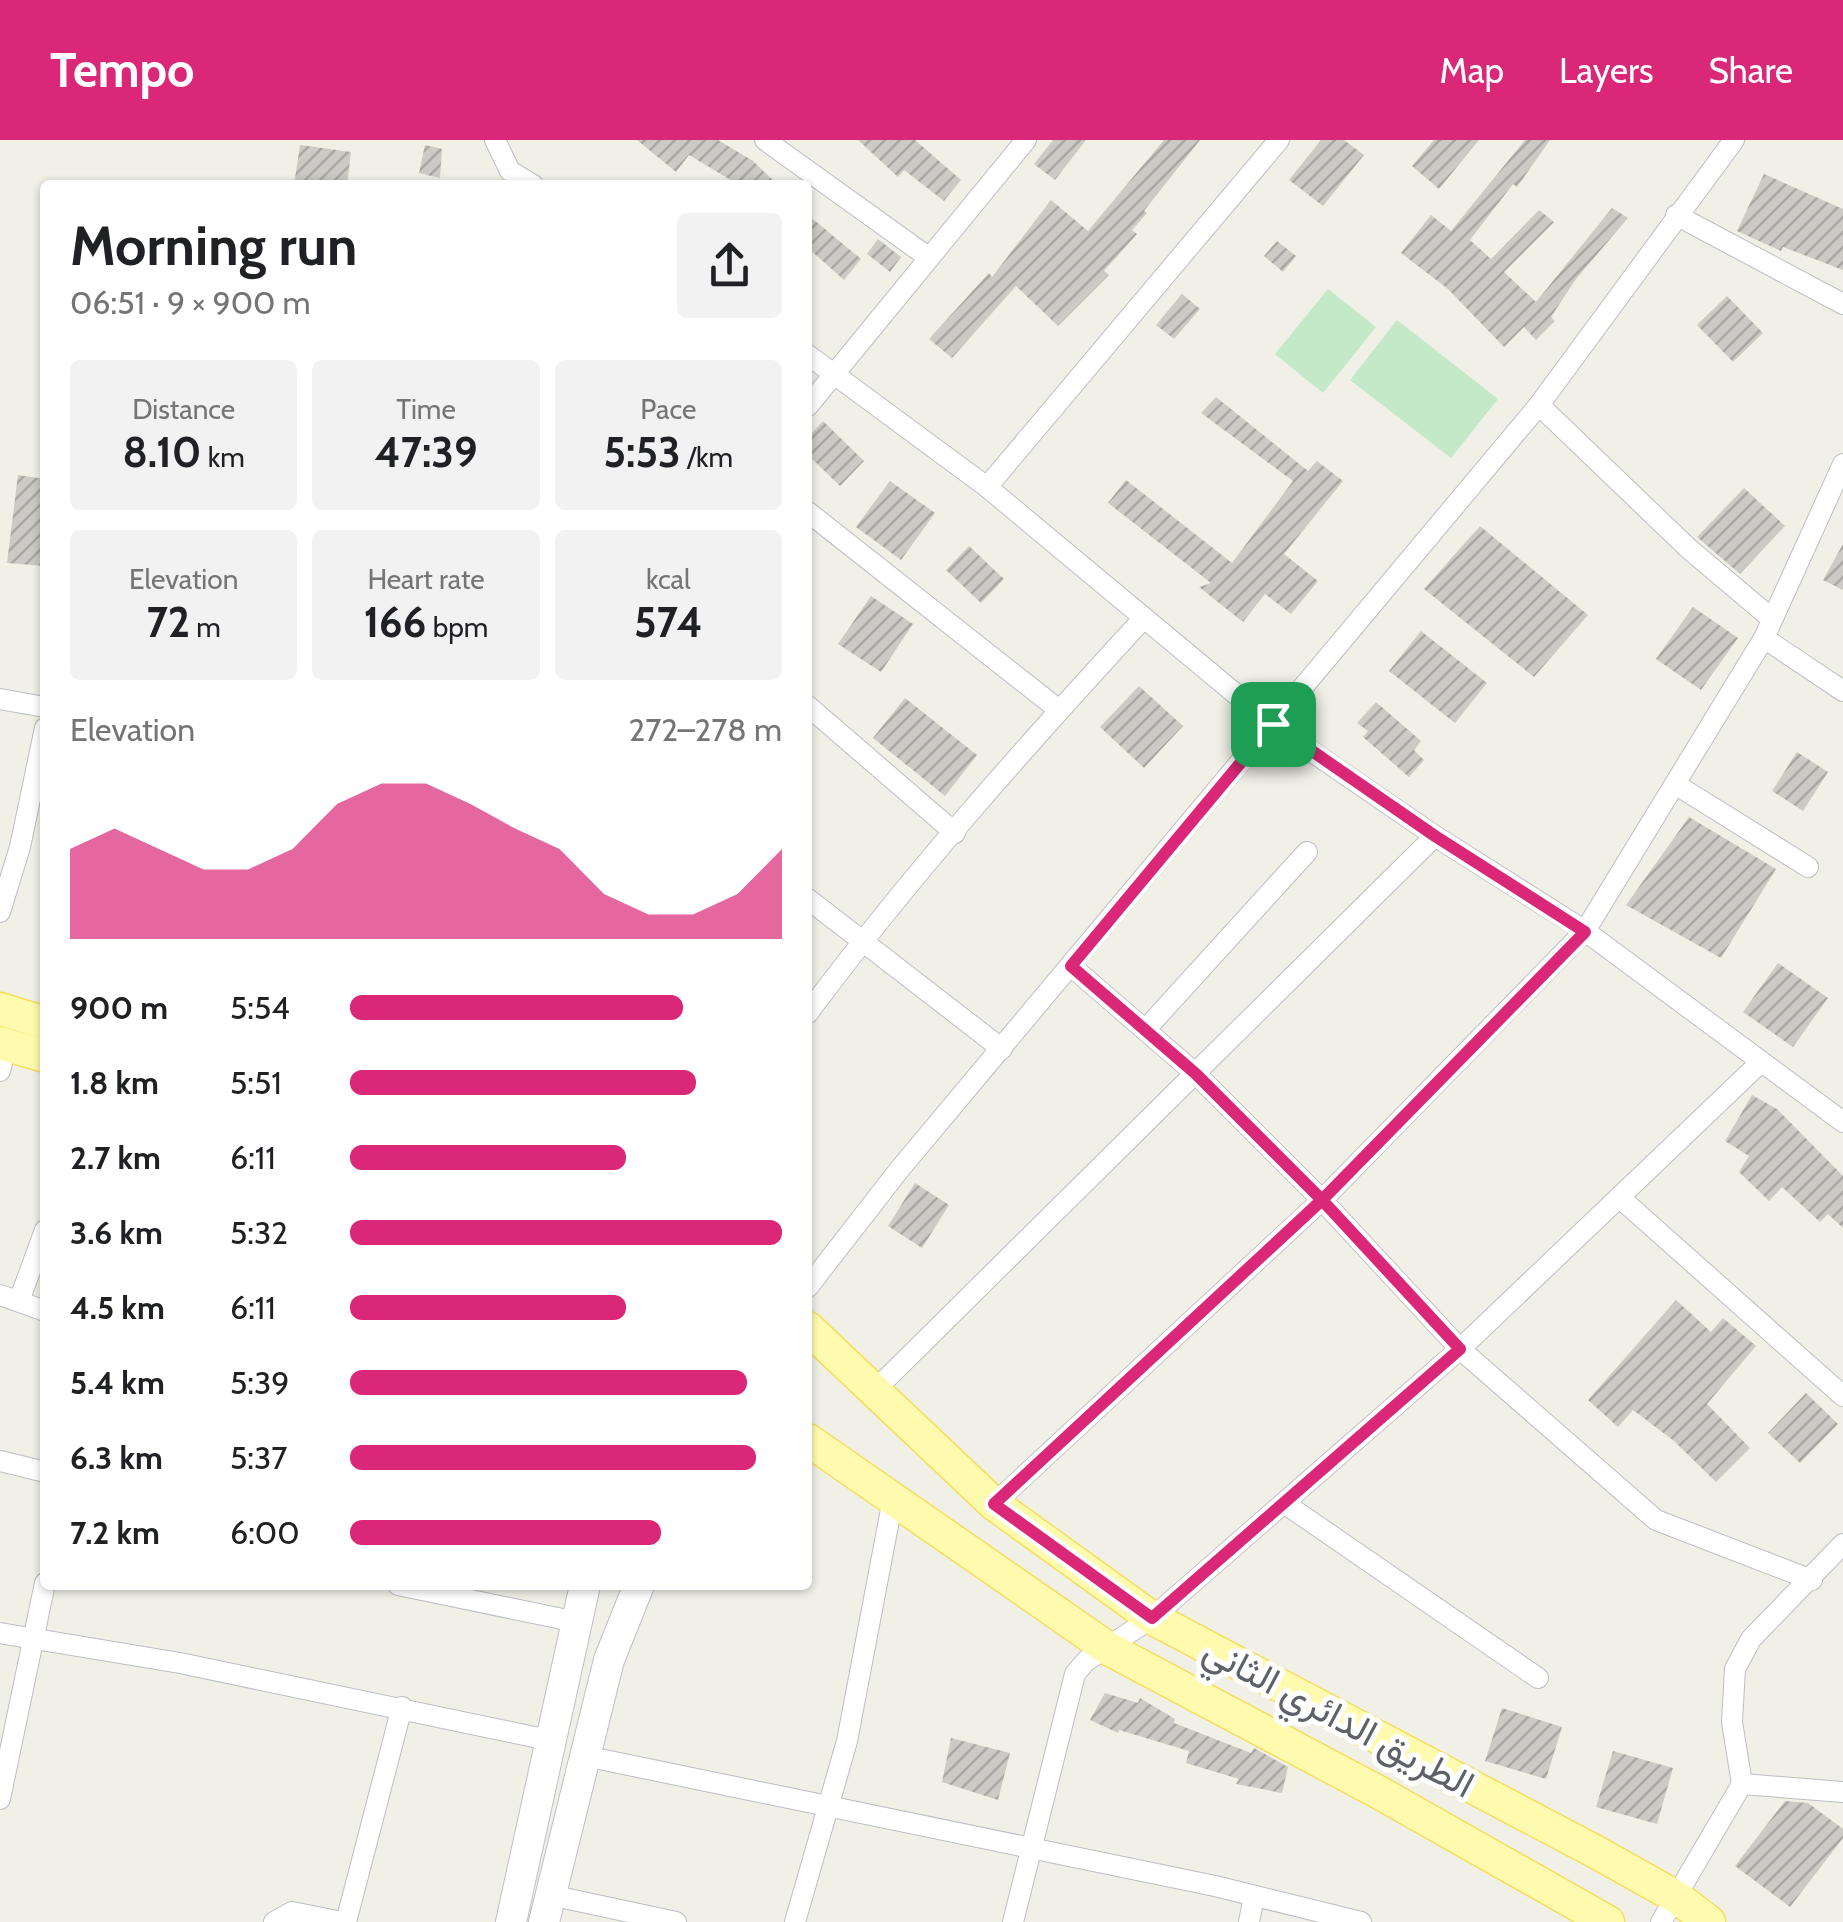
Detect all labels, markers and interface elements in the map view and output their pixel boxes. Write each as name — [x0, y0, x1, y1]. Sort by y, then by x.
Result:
text: Tempo — [50, 41, 194, 99]
text: Map — [1440, 49, 1504, 92]
text: Layers — [1559, 49, 1653, 92]
text: Share — [1708, 49, 1793, 92]
text: Morning run — [70, 212, 357, 279]
button: share — [677, 213, 782, 318]
text: 06:51 · 9 × 900 m — [70, 283, 311, 322]
text: Distance — [132, 392, 235, 426]
text: Time — [396, 392, 456, 426]
text: Pace — [640, 392, 696, 426]
text: 8.10 — [122, 426, 202, 478]
text: 47:39 — [374, 426, 478, 478]
text: 5:53 — [604, 426, 681, 478]
text: km — [202, 440, 245, 474]
text: /km — [681, 440, 733, 474]
text: Elevation — [129, 562, 238, 596]
text: Heart rate — [367, 562, 485, 596]
text: kcal — [646, 562, 691, 596]
text: 72 — [146, 596, 190, 648]
text: 166 — [364, 596, 426, 648]
text: 574 — [634, 596, 703, 648]
text: m — [190, 610, 221, 644]
text: bpm — [426, 610, 488, 644]
pin — [1231, 682, 1316, 767]
icon: arrive — [1246, 697, 1301, 752]
text: Elevation — [70, 710, 195, 749]
text: 272–278 m — [628, 710, 782, 749]
text: 900 m — [70, 988, 168, 1027]
text: 5:54 — [230, 988, 290, 1027]
text: 1.8 km — [70, 1063, 159, 1102]
text: 5:51 — [230, 1063, 282, 1102]
text: 2.7 km — [70, 1138, 161, 1177]
text: 6:11 — [230, 1138, 276, 1177]
text: 3.6 km — [70, 1213, 163, 1252]
text: 5:32 — [230, 1213, 288, 1252]
text: 4.5 km — [70, 1288, 165, 1327]
text: 6:11 — [230, 1288, 276, 1327]
text: 5.4 km — [70, 1363, 165, 1402]
text: 5:39 — [230, 1363, 289, 1402]
text: 6.3 km — [70, 1438, 163, 1477]
text: 5:37 — [230, 1438, 287, 1477]
text: 7.2 km — [70, 1513, 160, 1552]
text: 6:00 — [230, 1513, 300, 1552]
street label: الطريق الدائري الثاني — [1192, 1625, 1483, 1815]

